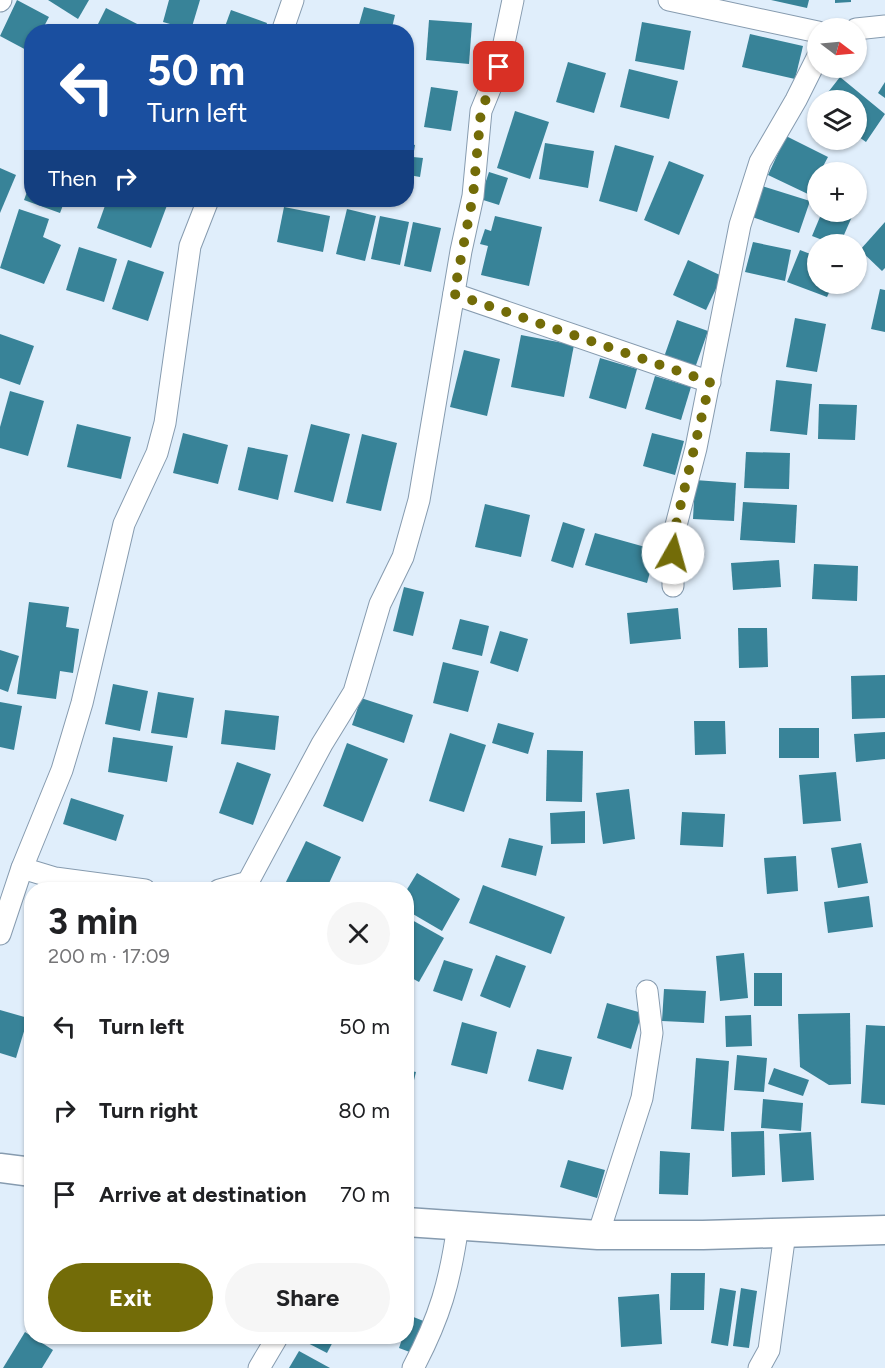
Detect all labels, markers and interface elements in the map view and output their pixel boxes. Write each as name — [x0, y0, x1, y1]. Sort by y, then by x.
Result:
north arrow — [807, 18, 867, 78]
map controls — [807, 18, 867, 294]
pin — [473, 41, 524, 92]
text: 50 m — [147, 45, 245, 96]
icon: left — [48, 48, 126, 126]
icon: arrive — [482, 50, 515, 83]
button: layers — [807, 90, 867, 150]
text: Turn left — [147, 96, 247, 129]
icon: right — [109, 162, 142, 195]
button: + — [807, 162, 867, 222]
text: Then — [48, 165, 97, 192]
button: − — [807, 234, 867, 294]
position arrow — [641, 521, 705, 585]
text: 3 min — [48, 900, 138, 943]
button: close — [327, 902, 390, 965]
text: 200 m · 17:09 — [48, 944, 170, 968]
icon: left — [48, 1010, 81, 1043]
text: Turn left — [99, 1013, 185, 1040]
text: 50 m — [339, 1013, 390, 1040]
icon: right — [48, 1094, 81, 1127]
text: Turn right — [99, 1097, 198, 1124]
text: 80 m — [338, 1097, 390, 1124]
icon: arrive — [48, 1178, 81, 1211]
text: Arrive at destination — [99, 1181, 307, 1208]
text: 70 m — [340, 1181, 390, 1208]
button: Exit — [48, 1263, 213, 1332]
button: Share — [225, 1263, 390, 1332]

